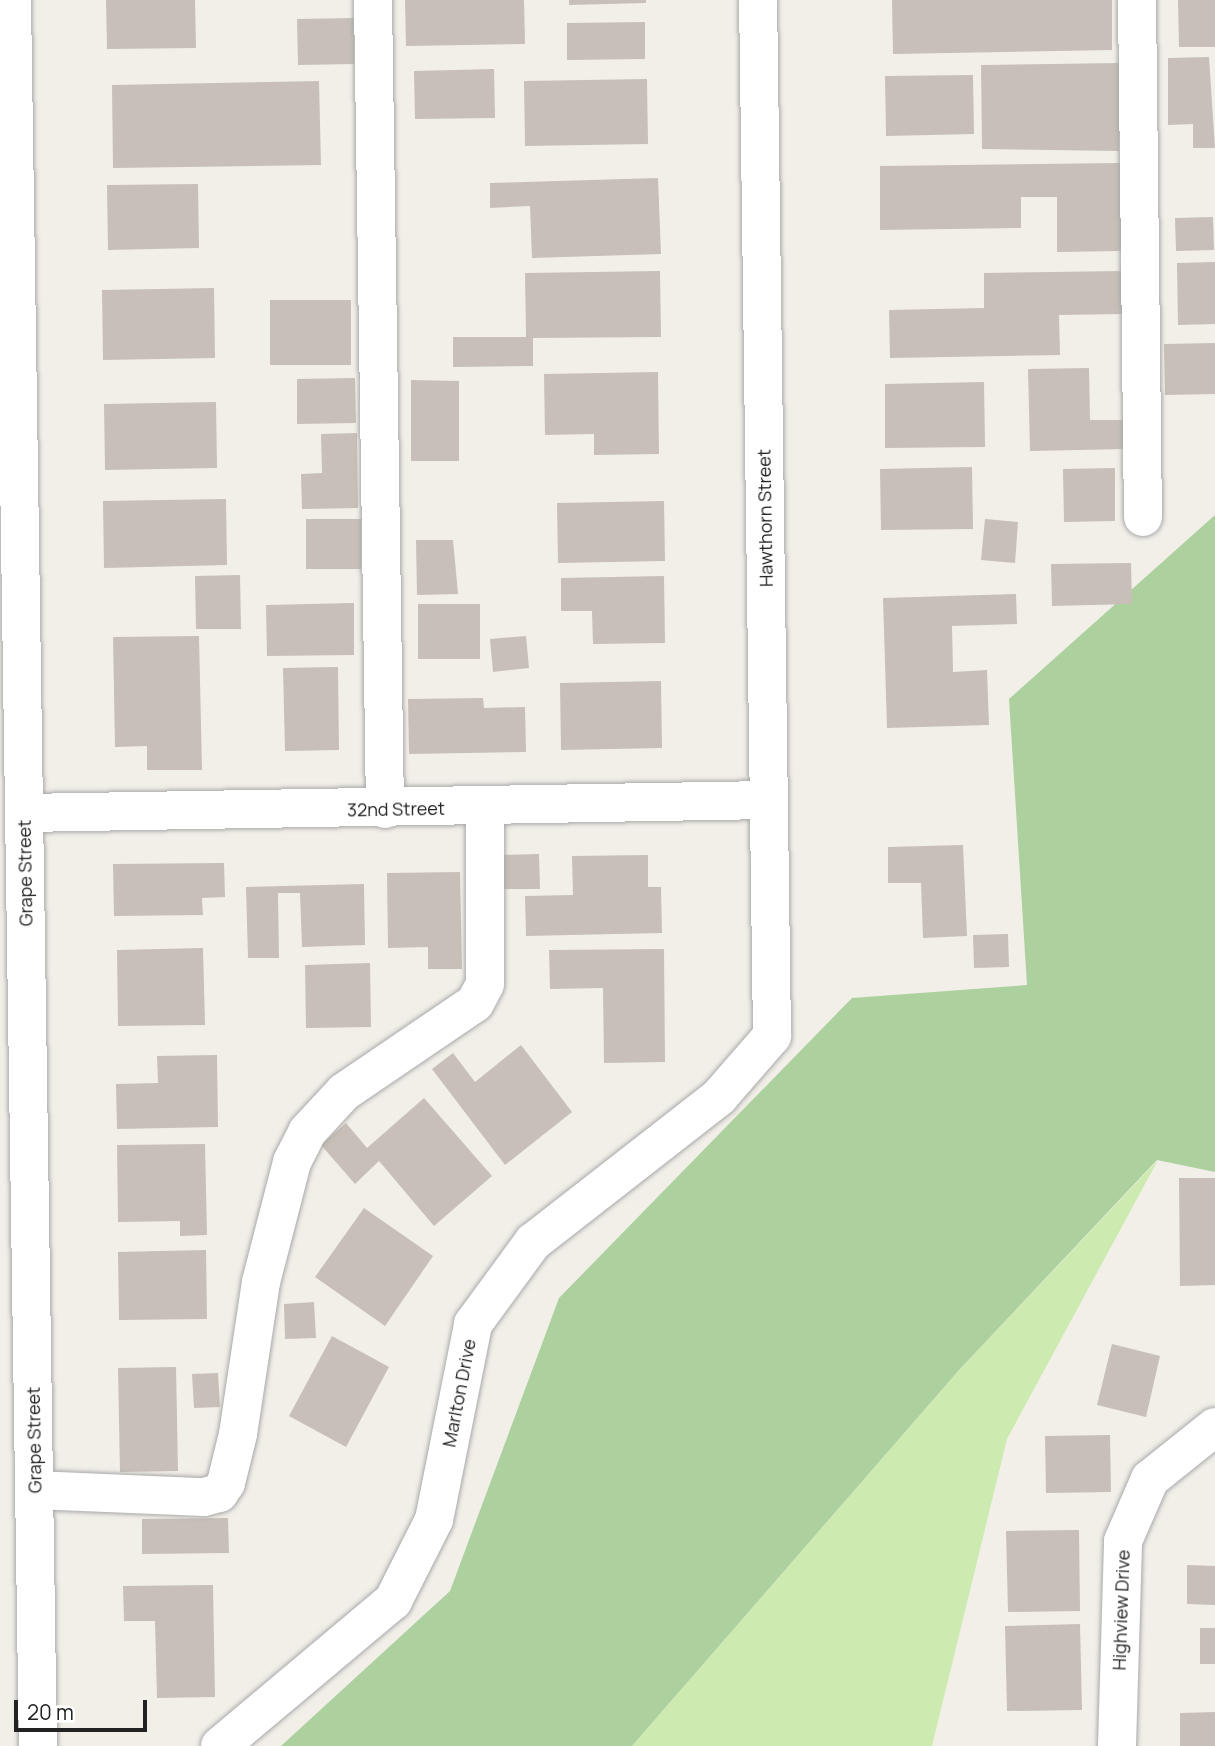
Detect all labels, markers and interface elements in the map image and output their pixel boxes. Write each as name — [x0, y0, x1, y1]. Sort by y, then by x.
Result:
street label: Hawthorn Street — [753, 449, 777, 587]
street label: 32nd Street — [347, 797, 445, 821]
street label: Grape Street — [13, 820, 37, 926]
street label: Marlton Drive — [438, 1337, 480, 1449]
street label: Grape Street — [22, 1387, 46, 1493]
street label: Highview Drive — [1108, 1549, 1134, 1671]
scale bar — [18, 1686, 150, 1730]
text: 20 m — [27, 1698, 74, 1726]

